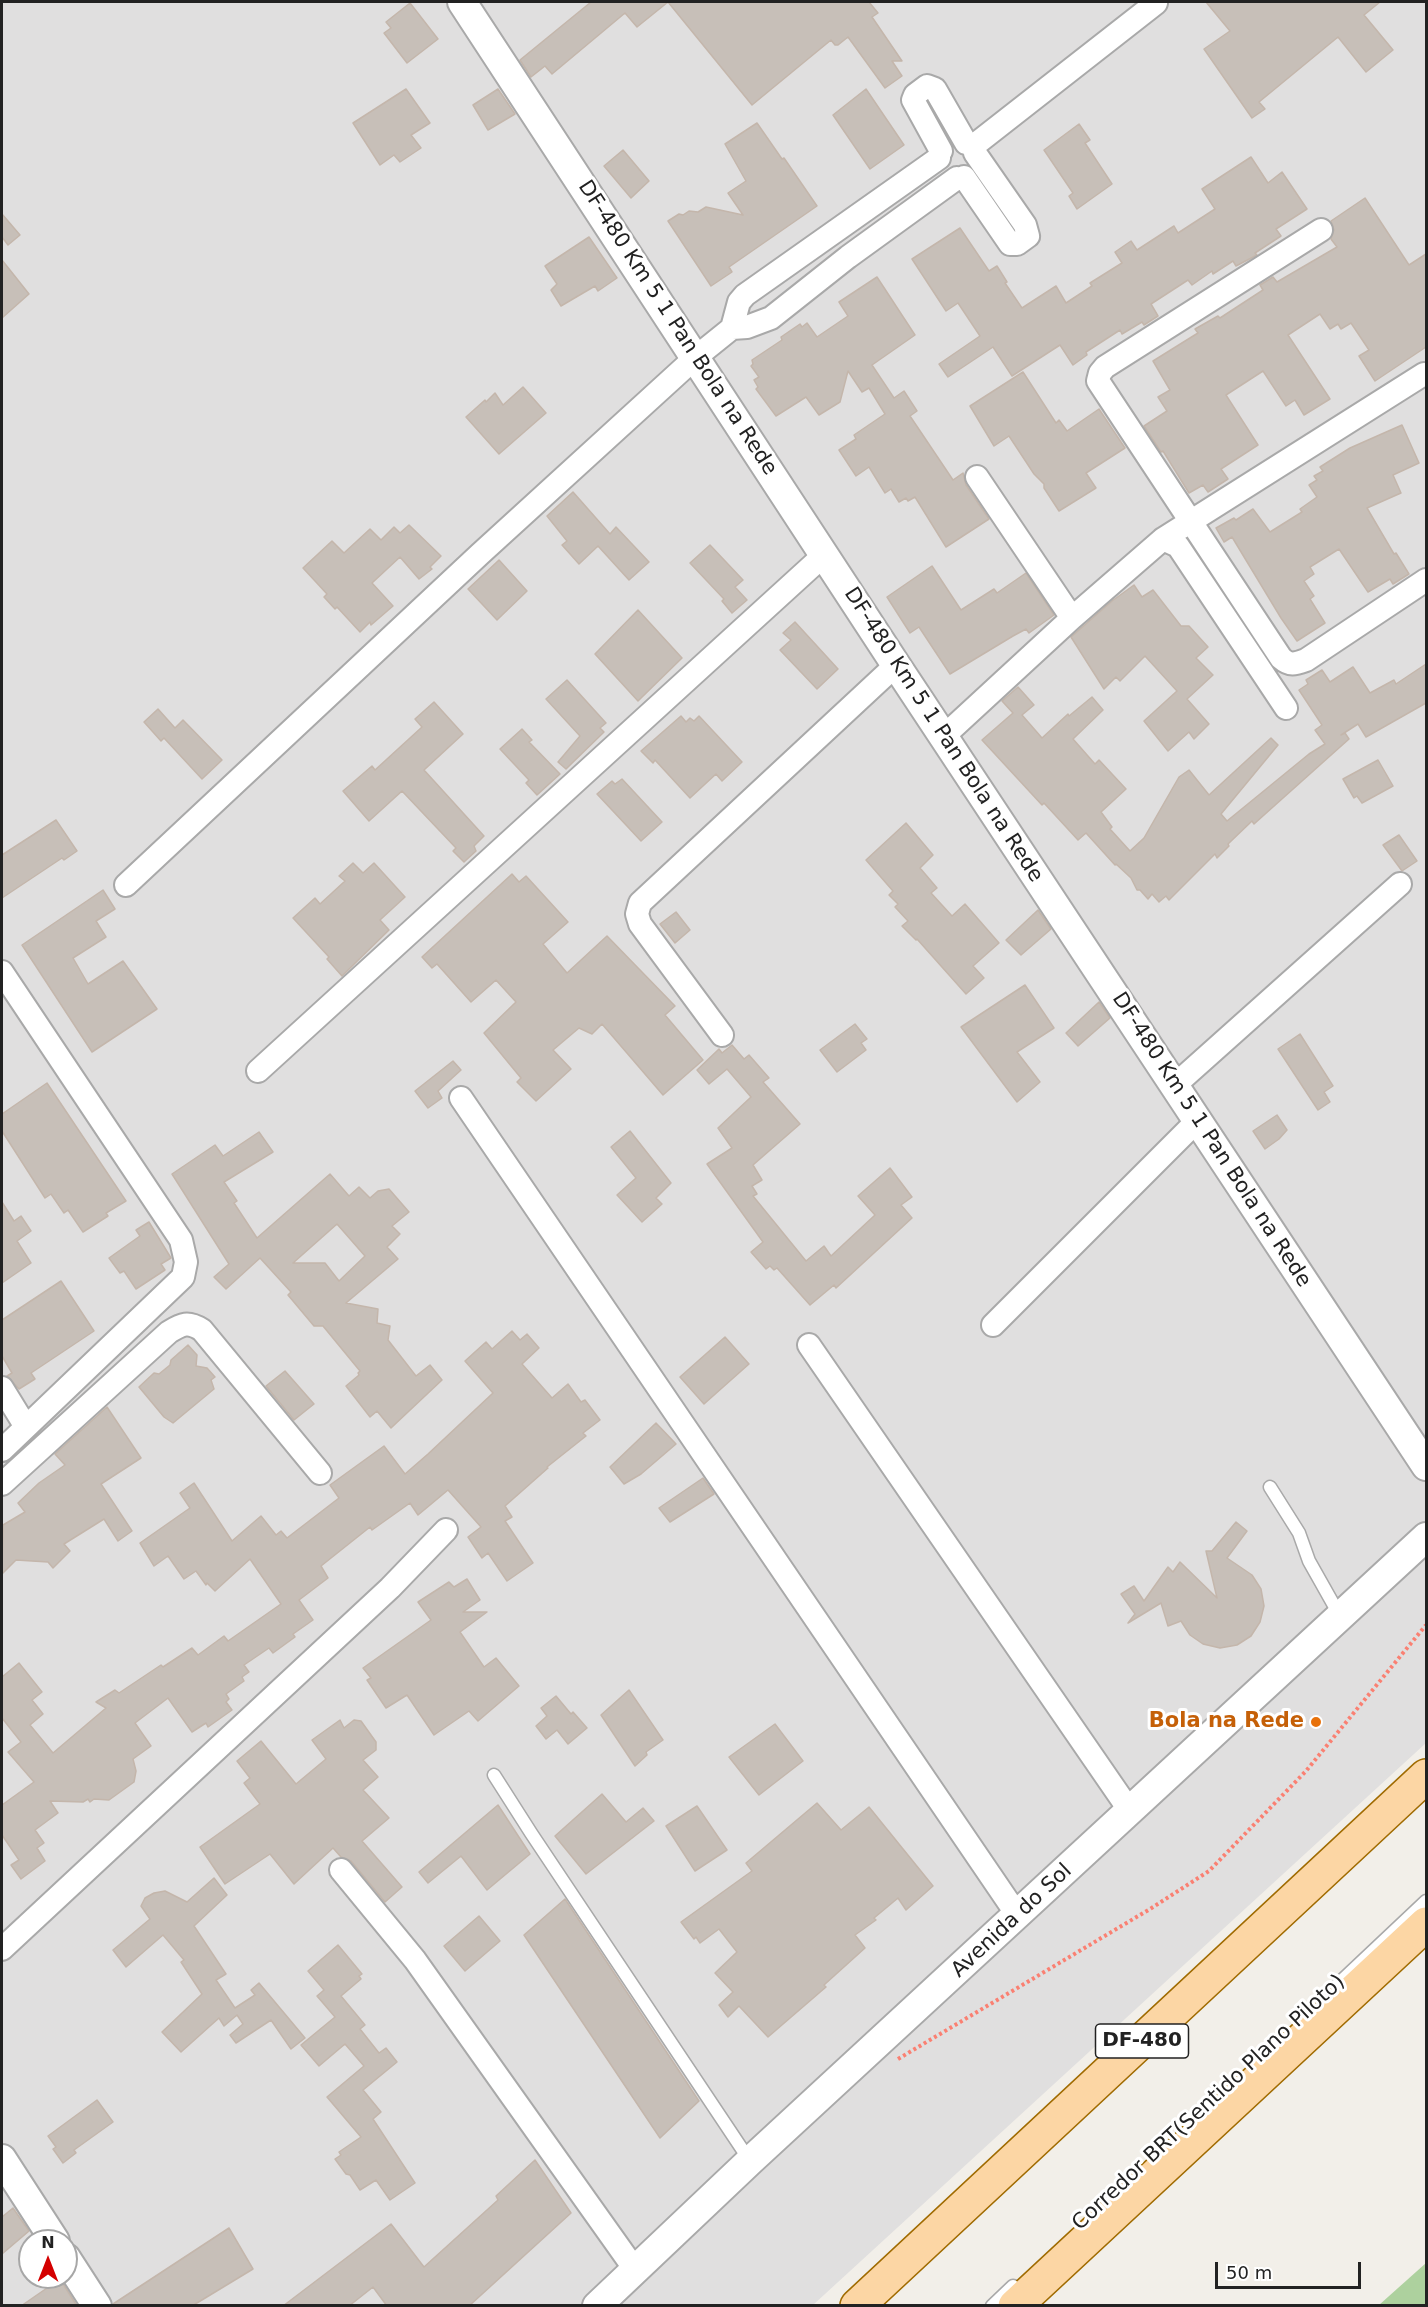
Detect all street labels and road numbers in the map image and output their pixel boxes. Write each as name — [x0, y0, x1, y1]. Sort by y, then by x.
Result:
street label: DF-480 Km 5 1 Pan Bola na Rede — [572, 176, 782, 480]
street label: DF-480 Km 5 1 Pan Bola na Rede — [838, 583, 1048, 887]
street label: DF-480 Km 5 1 Pan Bola na Rede — [1106, 988, 1316, 1292]
street label: Avenida do Sol — [947, 1859, 1077, 1983]
street label: Corredor BRT(Sentido Plano Piloto) — [1067, 1970, 1351, 2236]
road number: DF-480 — [1096, 2024, 1188, 2058]

